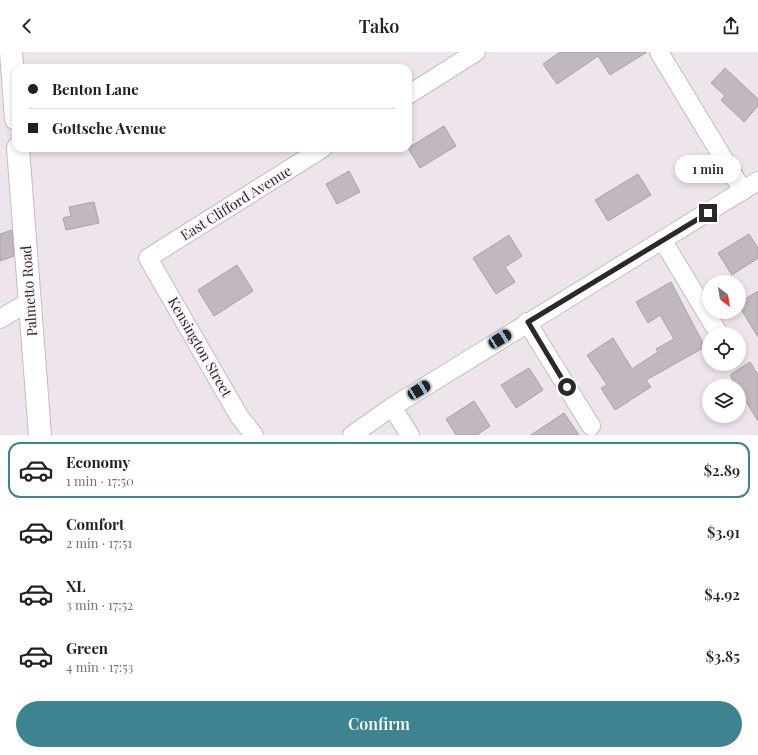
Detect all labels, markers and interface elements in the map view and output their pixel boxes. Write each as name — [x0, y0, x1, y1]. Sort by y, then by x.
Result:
text: Tako — [359, 14, 399, 38]
icon: back — [16, 15, 38, 37]
icon: share — [720, 15, 742, 37]
text: Benton Lane — [52, 79, 139, 99]
text: Gottsche Avenue — [52, 118, 166, 138]
callout: 1 min — [675, 155, 741, 183]
text: 1 min — [692, 160, 724, 177]
street label: East Clifford Avenue — [177, 161, 295, 244]
route end — [699, 204, 717, 222]
street label: Palmetto Road — [16, 245, 41, 337]
north arrow — [702, 275, 746, 319]
map controls — [702, 275, 746, 423]
street label: Kensington Street — [164, 293, 237, 401]
button: locate — [702, 327, 746, 371]
car — [487, 328, 513, 350]
route start — [558, 378, 576, 396]
car — [406, 379, 432, 401]
button: layers — [702, 379, 746, 423]
icon: car — [18, 452, 54, 488]
text: Economy — [66, 452, 130, 472]
text: $2.89 — [704, 460, 740, 480]
text: 1 min · 17:50 — [66, 472, 134, 489]
icon: car — [18, 514, 54, 550]
text: Comfort — [66, 514, 124, 534]
text: $3.91 — [707, 522, 740, 542]
text: 2 min · 17:51 — [66, 534, 132, 551]
icon: car — [18, 576, 54, 612]
text: XL — [66, 576, 86, 596]
text: $4.92 — [704, 584, 740, 604]
text: 3 min · 17:52 — [66, 596, 133, 613]
icon: car — [18, 638, 54, 674]
text: Green — [66, 638, 108, 658]
text: $3.85 — [706, 646, 740, 666]
text: 4 min · 17:53 — [66, 658, 133, 675]
button: Confirm — [16, 701, 742, 747]

